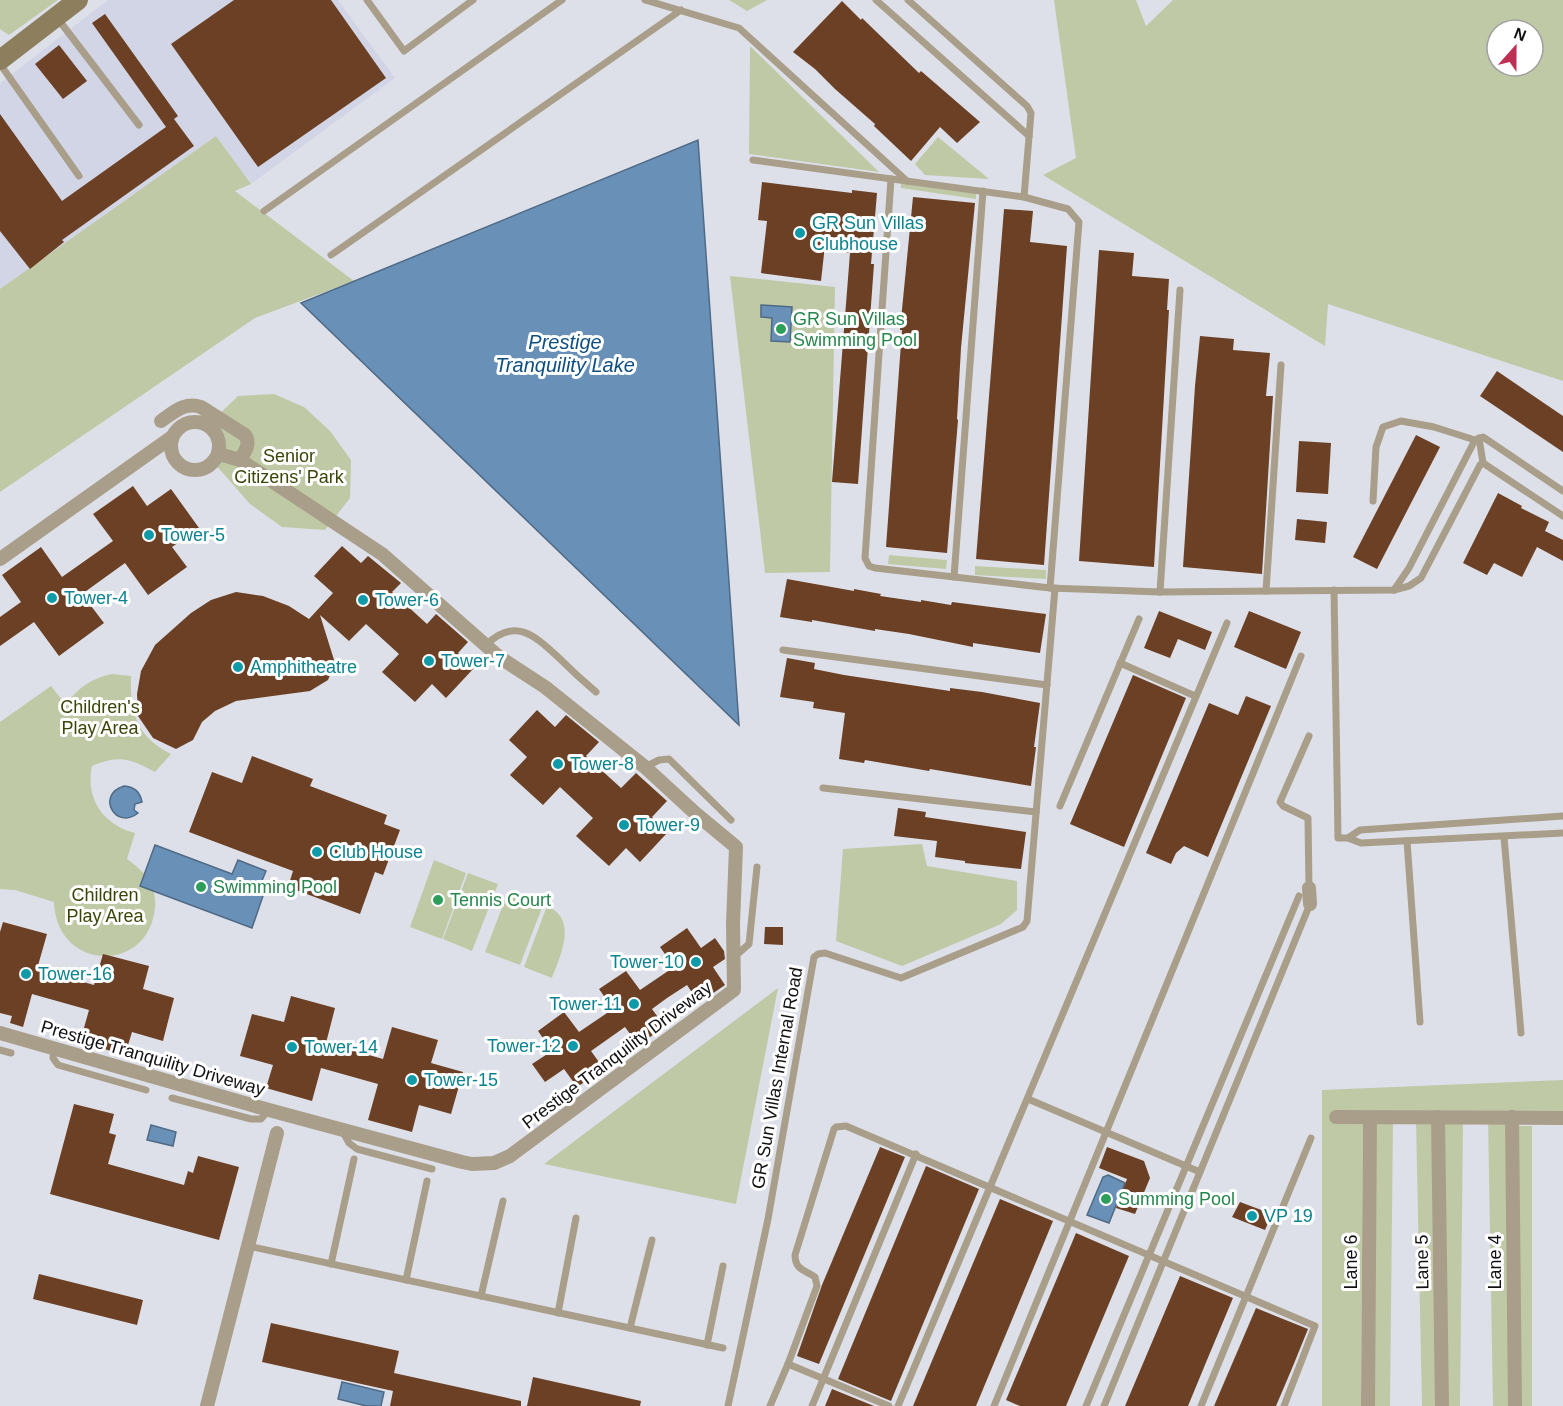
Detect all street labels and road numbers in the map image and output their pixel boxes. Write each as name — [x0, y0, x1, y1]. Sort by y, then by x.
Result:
street label: GR Sun Villas Internal Road — [748, 966, 806, 1190]
street label: Prestige Tranquility Driveway — [518, 977, 716, 1133]
street label: Prestige Tranquility Driveway — [39, 1016, 267, 1100]
street label: Lane 6 — [1341, 1234, 1361, 1290]
street label: Lane 5 — [1412, 1234, 1432, 1290]
street label: Lane 4 — [1485, 1234, 1505, 1290]

